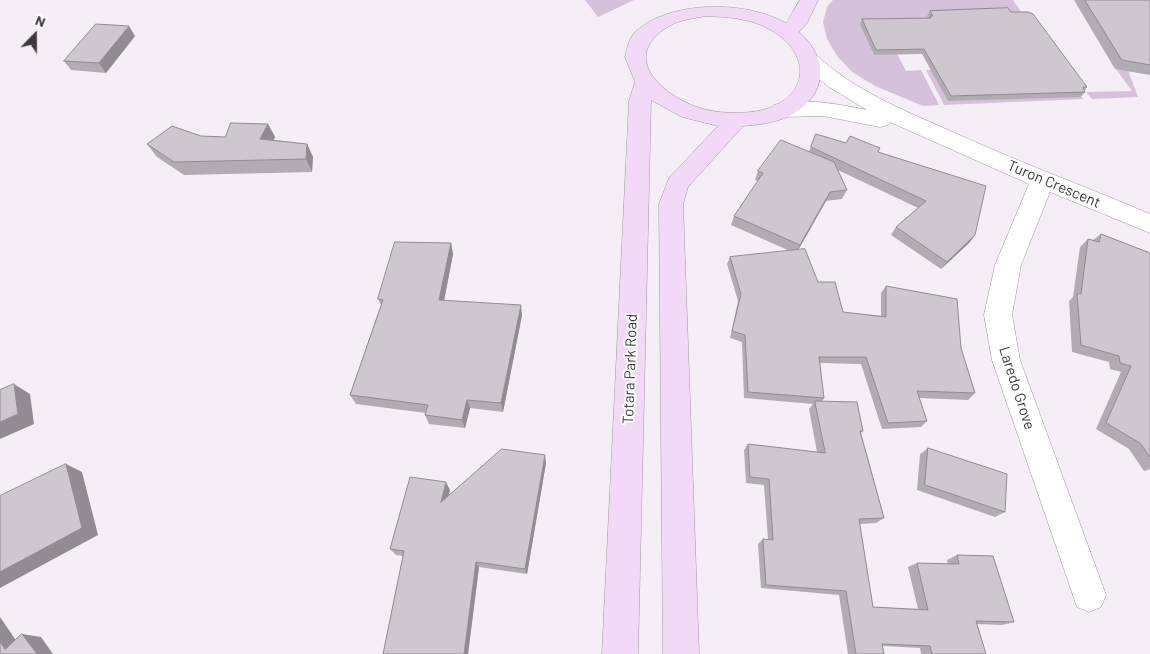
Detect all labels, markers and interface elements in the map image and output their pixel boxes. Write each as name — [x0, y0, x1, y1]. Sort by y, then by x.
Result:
north arrow — [10, 10, 60, 60]
text: N — [33, 11, 48, 30]
street label: Turon Crescent — [1005, 156, 1103, 212]
street label: Totara Park Road — [619, 314, 641, 424]
street label: Laredo Grove — [995, 344, 1039, 432]

